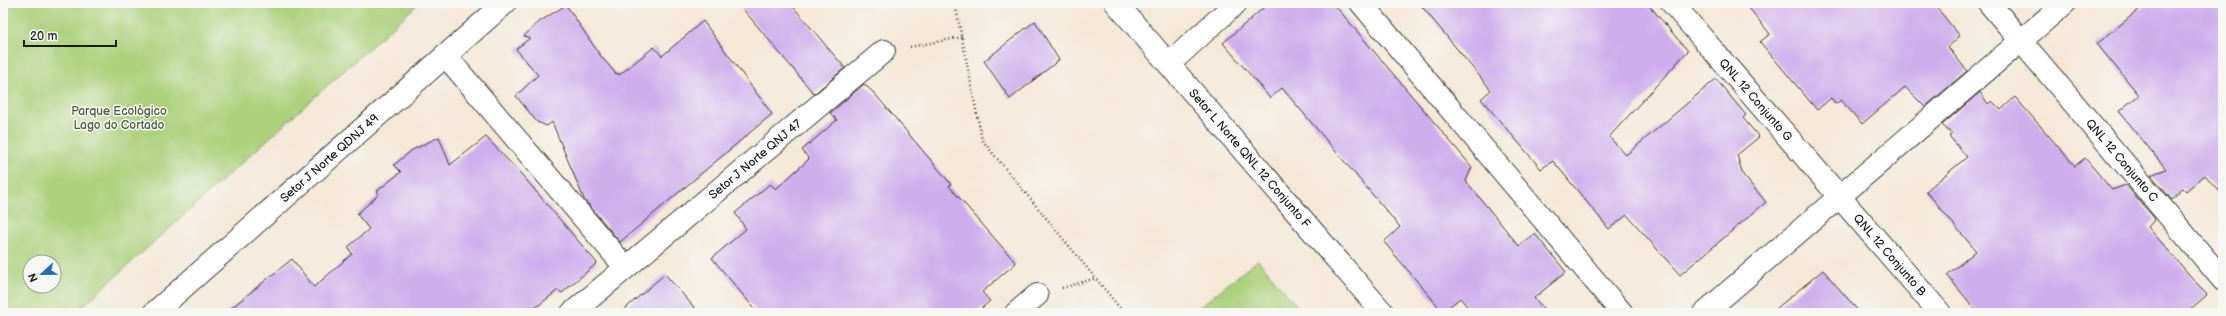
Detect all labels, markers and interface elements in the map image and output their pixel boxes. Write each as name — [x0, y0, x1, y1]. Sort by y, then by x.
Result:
scale bar — [24, 22, 116, 48]
text: 20 m — [30, 29, 57, 44]
street label: QNL 12 Conjunto G — [1716, 56, 1795, 145]
street label: Setor L Norte QNL 12 Conjunto F — [1185, 86, 1314, 232]
park label: Parque Ecológico Lago do Cortado — [71, 104, 167, 133]
street label: Setor J Norte QDNJ 49 — [277, 111, 382, 206]
street label: Setor J Norte QNJ 47 — [706, 116, 805, 203]
street label: QNL 12 Conjunto C — [2082, 116, 2161, 206]
street label: QNL 12 Conjunto B — [1850, 211, 1929, 299]
north arrow — [22, 254, 62, 294]
text: N — [26, 271, 41, 284]

